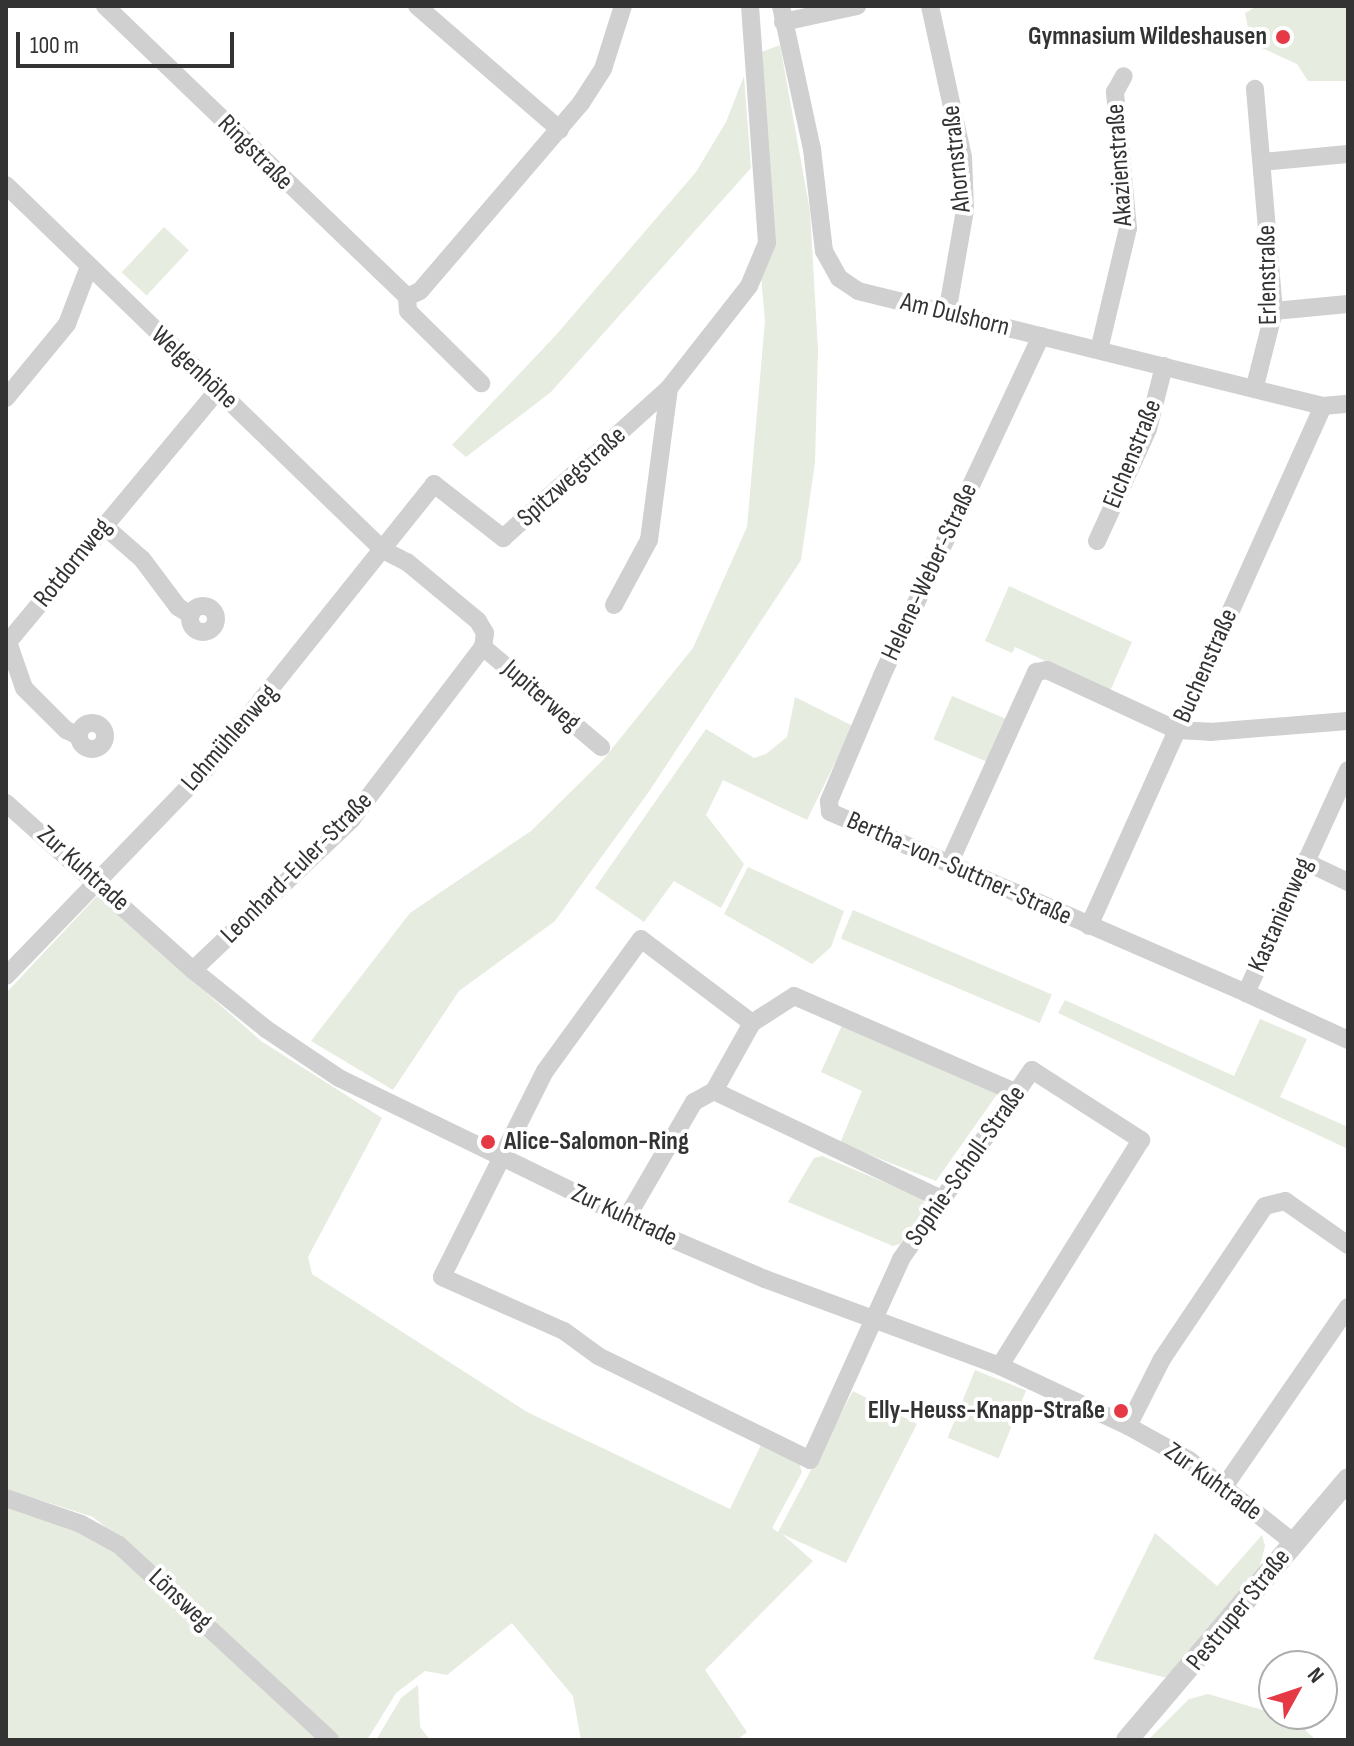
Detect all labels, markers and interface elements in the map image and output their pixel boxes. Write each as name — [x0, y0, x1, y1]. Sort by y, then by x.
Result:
scale bar — [20, 16, 238, 66]
place label: Gymnasium Wildeshausen — [1028, 21, 1267, 53]
marker: Gymnasium Wildeshausen — [1274, 28, 1292, 46]
text: 100 m — [30, 31, 79, 60]
street label: Akazienstraße — [1100, 103, 1140, 227]
street label: Ahornstraße — [936, 104, 978, 214]
street label: Ringstraße — [211, 109, 299, 197]
street label: Erlenstraße — [1252, 225, 1284, 325]
street label: Am Dulshorn — [897, 286, 1013, 344]
street label: Welgenhöhe — [144, 320, 244, 416]
street label: Eichenstraße — [1097, 395, 1169, 513]
street label: Spitzwegstraße — [511, 420, 633, 534]
street label: Helene-Weber-Straße — [875, 479, 985, 665]
street label: Rotdornweg — [28, 512, 118, 614]
street label: Buchenstraße — [1167, 604, 1245, 728]
street label: Jupiterweg — [496, 654, 586, 738]
street label: Lohmühlenweg — [175, 678, 285, 798]
street label: Leonhard-Euler-Straße — [215, 786, 379, 950]
street label: Bertha-von-Suttner-Straße — [842, 805, 1076, 933]
street label: Zur Kuhtrade — [31, 820, 135, 918]
street label: Kastanienweg — [1242, 853, 1320, 977]
street label: Sophie-Scholl-Straße — [899, 1080, 1033, 1252]
place label: Alice-Salomon-Ring — [504, 1126, 689, 1158]
marker: Alice-Salomon-Ring — [479, 1133, 497, 1151]
street label: Zur Kuhtrade — [566, 1178, 682, 1254]
place label: Elly-Heuss-Knapp-Straße — [868, 1395, 1105, 1427]
marker: Elly-Heuss-Knapp-Straße — [1112, 1402, 1130, 1420]
street label: Zur Kuhtrade — [1158, 1436, 1268, 1528]
street label: Pestruper Straße — [1181, 1543, 1297, 1677]
street label: Lönsweg — [142, 1563, 218, 1637]
north arrow — [1258, 1650, 1338, 1730]
text: N — [1301, 1662, 1329, 1689]

